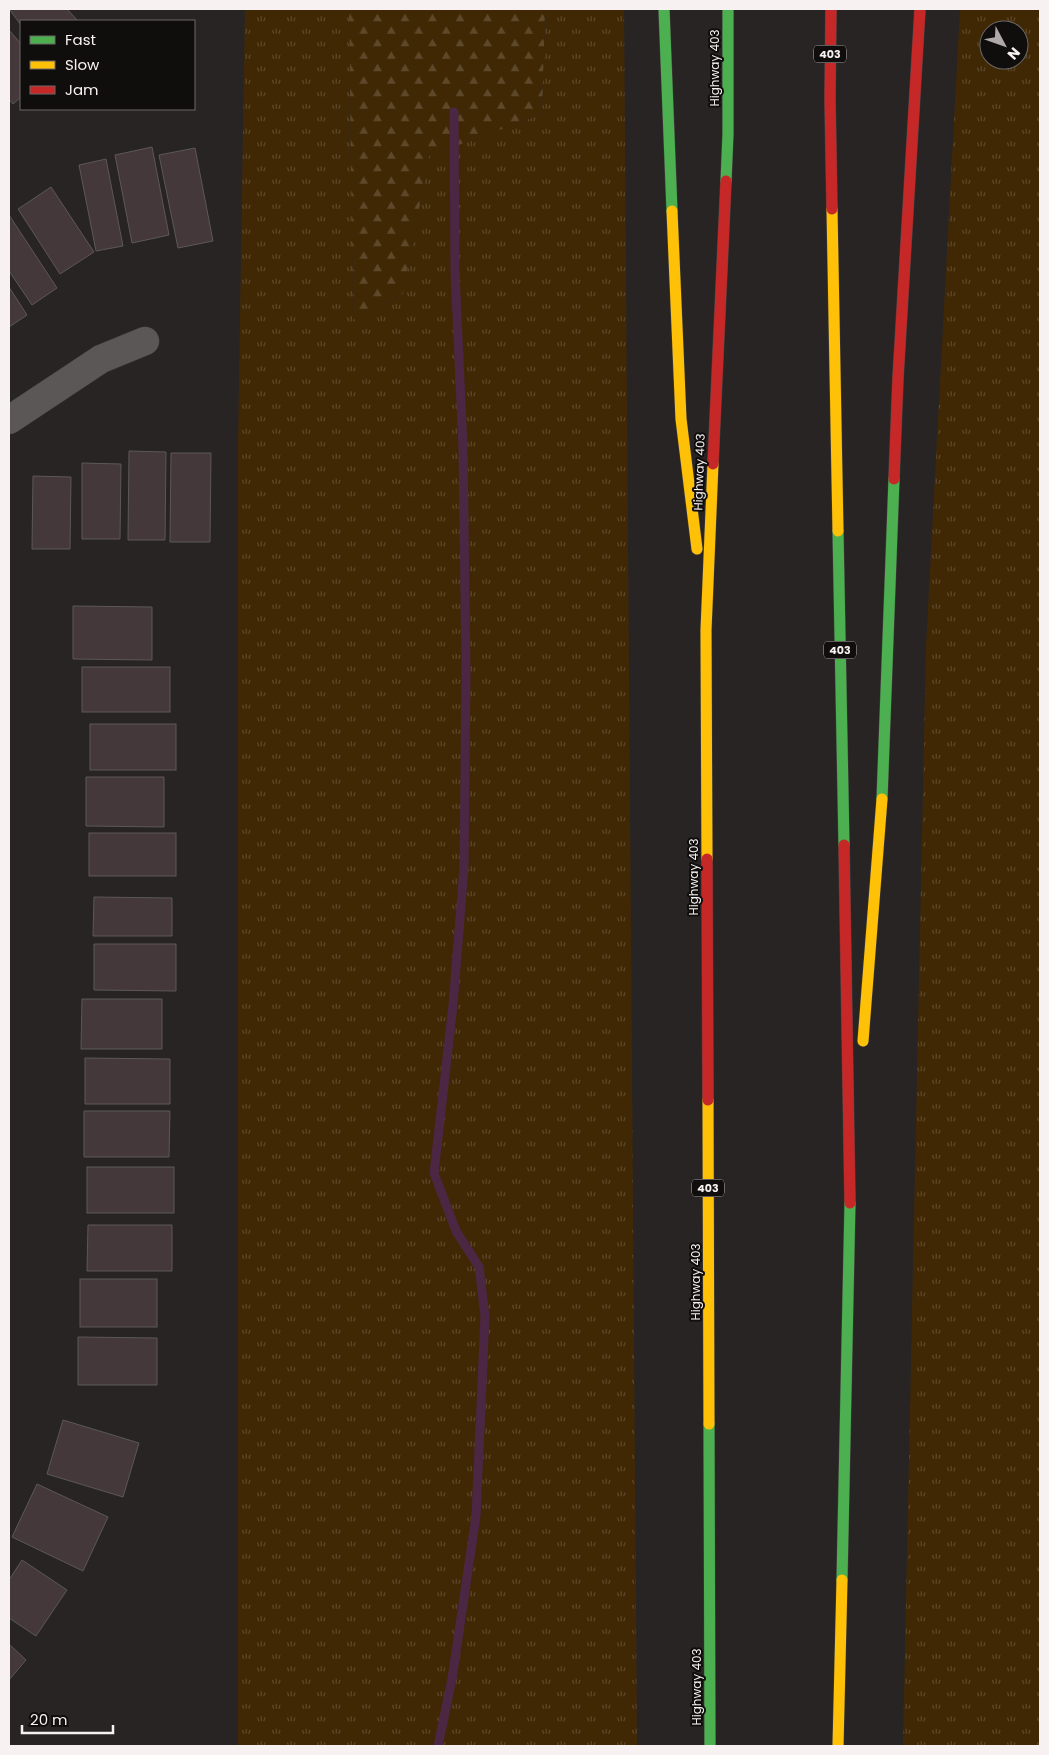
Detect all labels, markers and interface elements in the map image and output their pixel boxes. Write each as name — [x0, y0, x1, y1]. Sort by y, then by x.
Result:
legend — [20, 20, 195, 110]
north arrow — [979, 20, 1029, 70]
text: Fast — [65, 29, 96, 50]
street label: Highway 403 — [706, 29, 723, 107]
text: N — [1003, 43, 1025, 64]
road number: 403 — [814, 46, 846, 62]
text: Slow — [65, 54, 100, 75]
text: Jam — [65, 79, 99, 100]
street label: Highway 403 — [689, 433, 709, 511]
road number: 403 — [824, 642, 856, 658]
street label: Highway 403 — [685, 838, 702, 916]
road number: 403 — [692, 1180, 724, 1196]
street label: Highway 403 — [687, 1243, 704, 1321]
street label: Highway 403 — [688, 1648, 705, 1726]
scale bar — [22, 1702, 114, 1734]
text: 20 m — [30, 1709, 68, 1730]

